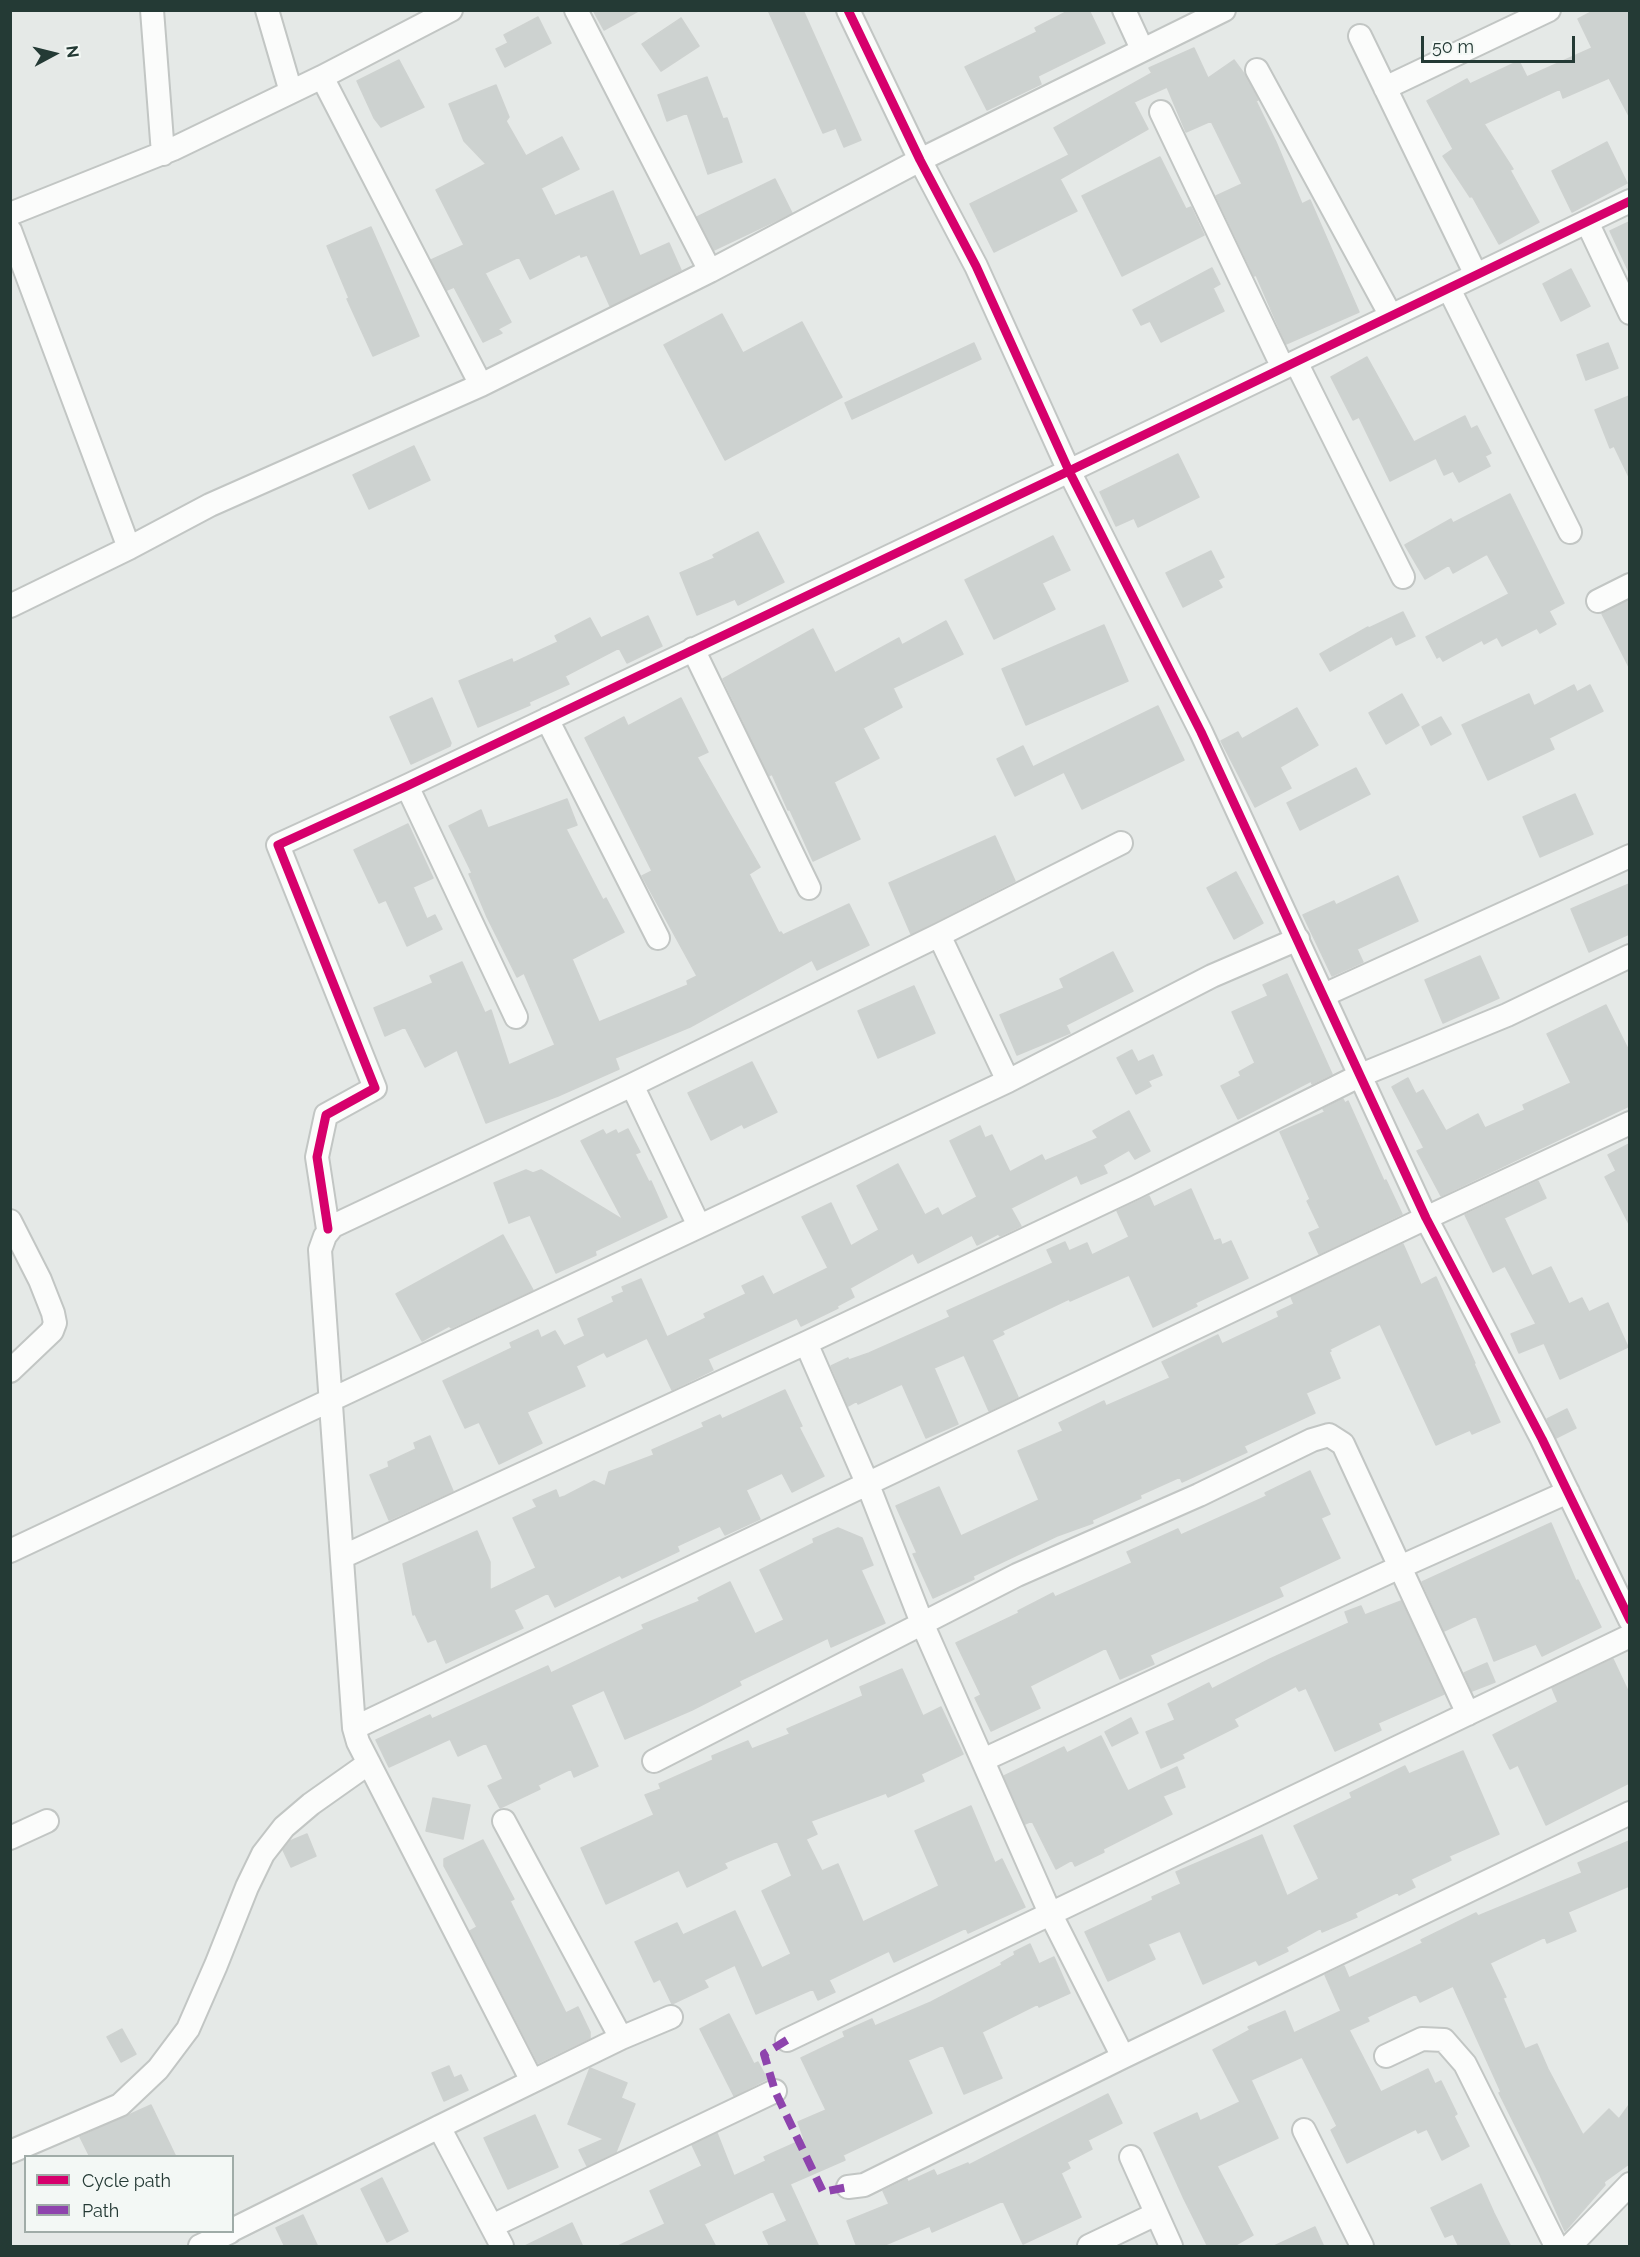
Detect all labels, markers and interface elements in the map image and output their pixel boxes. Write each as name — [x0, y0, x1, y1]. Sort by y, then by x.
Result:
north arrow — [24, 24, 84, 84]
scale bar — [1424, 24, 1578, 62]
text: 50 m — [1432, 36, 1474, 57]
text: N — [62, 45, 83, 59]
legend — [24, 2155, 234, 2233]
text: Cycle path — [82, 2170, 171, 2191]
text: Path — [82, 2200, 119, 2221]

